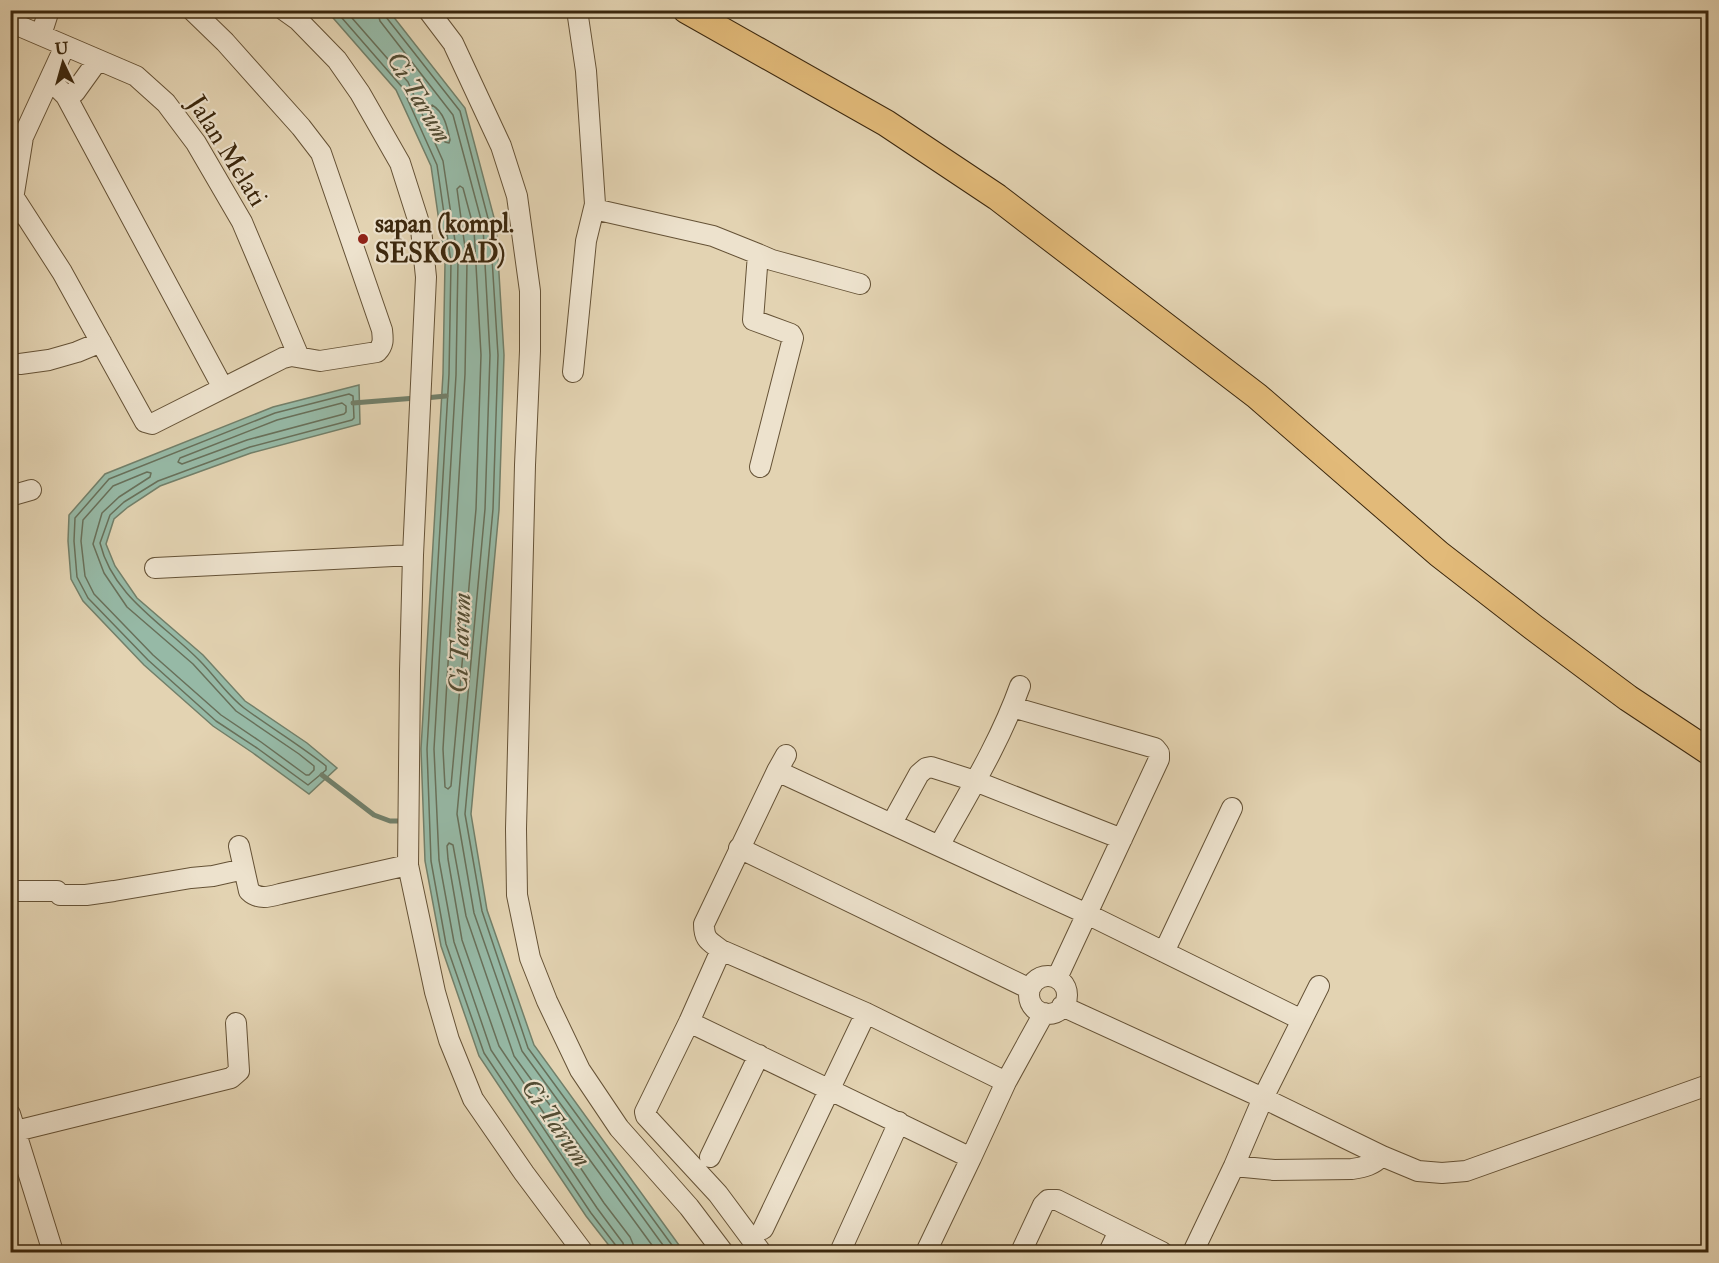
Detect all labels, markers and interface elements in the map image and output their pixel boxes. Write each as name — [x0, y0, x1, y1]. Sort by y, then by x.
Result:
north arrow — [33, 33, 93, 93]
text: U — [54, 38, 70, 60]
water label: Ci Tarum — [379, 45, 459, 149]
street label: Jalan Melati — [180, 89, 274, 213]
place label: sapan (kompl. SESKOAD) — [375, 208, 514, 270]
marker: sapan (kompl. SESKOAD) — [356, 232, 370, 246]
water label: Ci Tarum — [442, 592, 478, 694]
water label: Ci Tarum — [514, 1072, 598, 1174]

